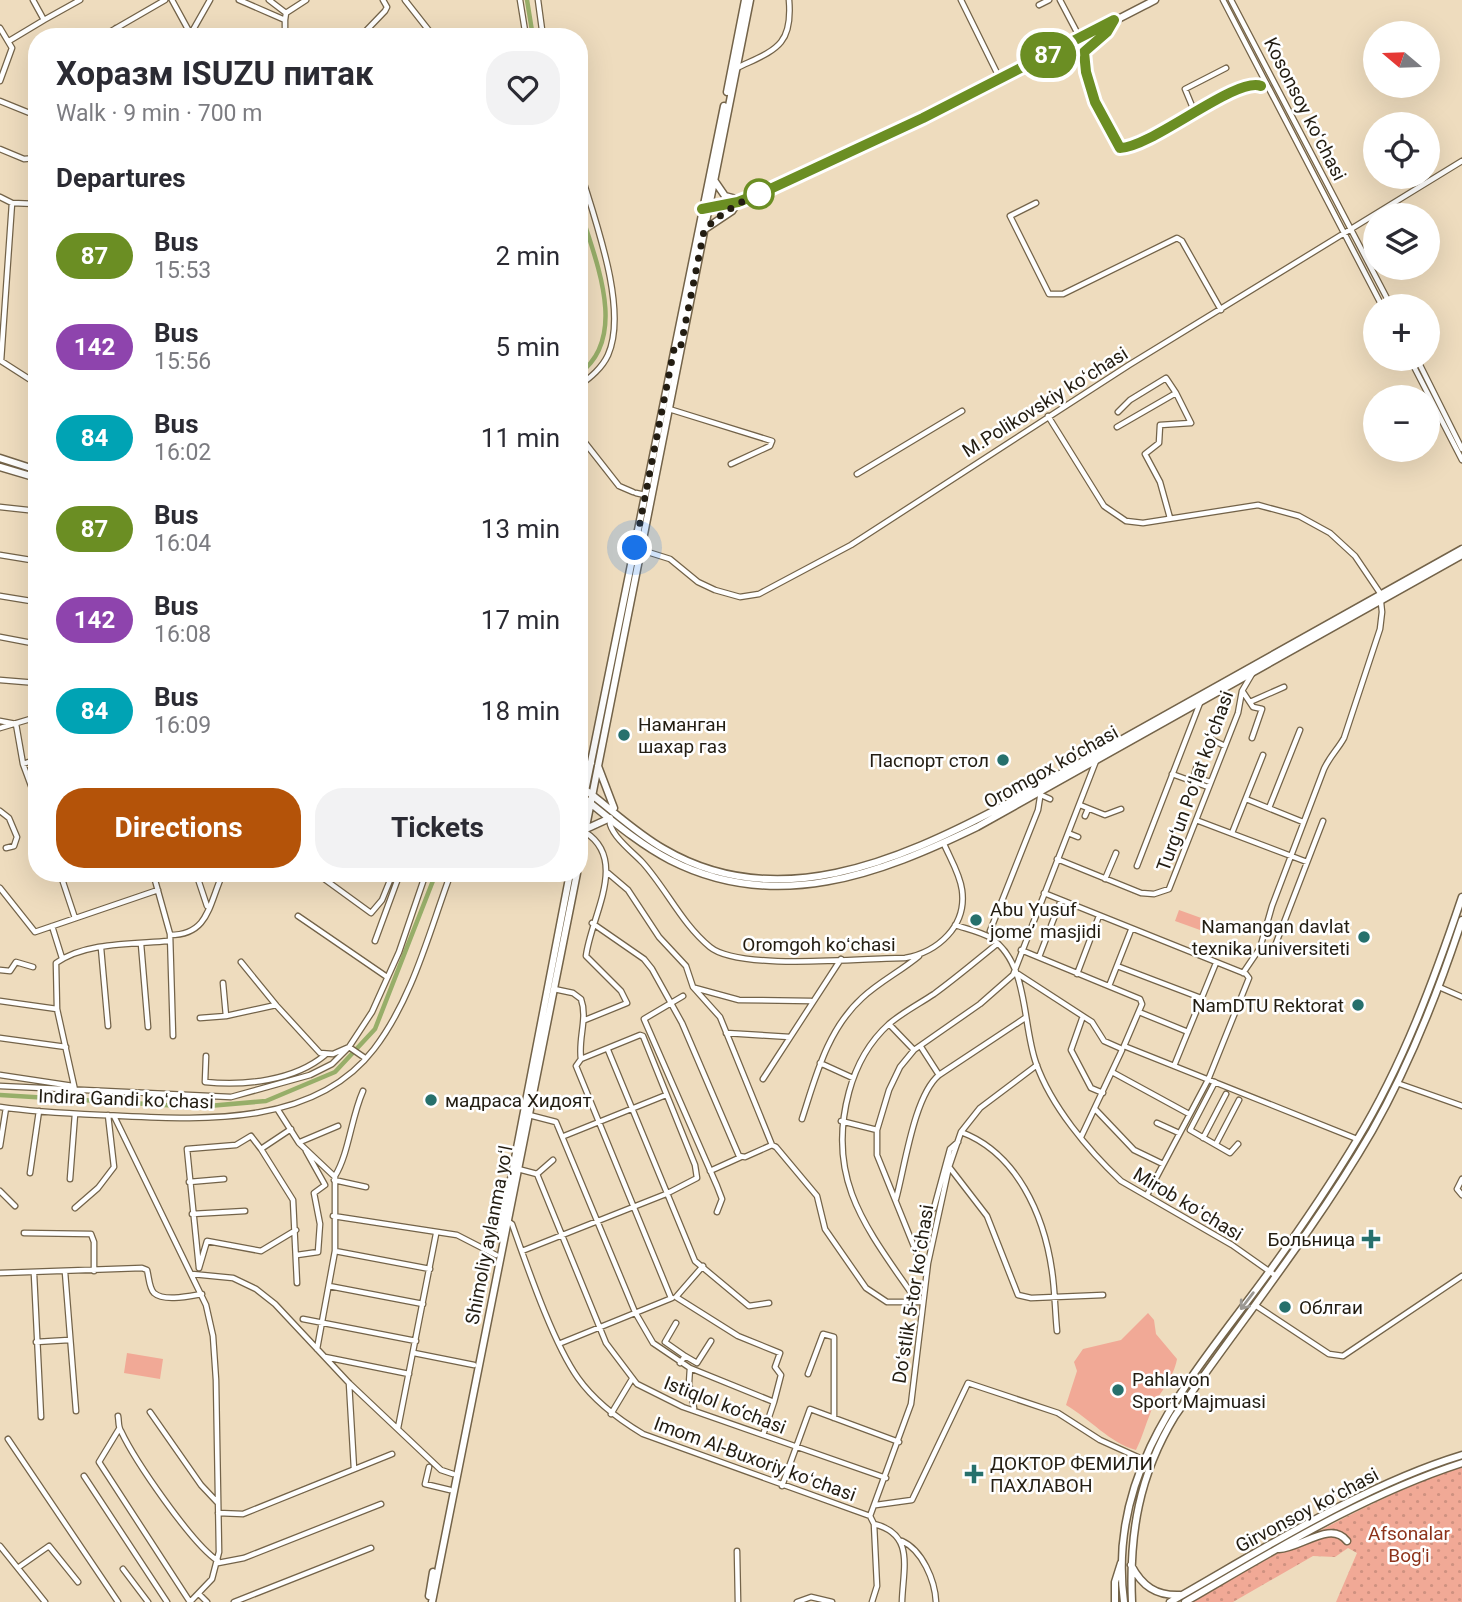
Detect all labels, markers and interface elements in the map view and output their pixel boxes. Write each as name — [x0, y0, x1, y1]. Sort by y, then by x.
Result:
north arrow — [1363, 21, 1440, 98]
map controls — [1363, 21, 1440, 462]
line badge: 87 — [1016, 32, 1080, 78]
street label: Kosonsoy koʻchasi — [1259, 34, 1351, 184]
text: 87 — [1034, 41, 1062, 69]
button: heart — [486, 51, 560, 125]
text: Хоразм ISUZU питак — [56, 54, 374, 93]
text: Walk · 9 min · 700 m — [56, 100, 262, 127]
button: locate — [1363, 112, 1440, 189]
text: Departures — [56, 163, 186, 193]
unlabelled marker — [744, 179, 774, 209]
button: layers — [1363, 203, 1440, 280]
text: Bus — [154, 227, 199, 257]
text: 2 min — [495, 241, 560, 271]
text: 87 — [81, 242, 108, 270]
text: 15:53 — [154, 257, 211, 284]
button: + — [1363, 294, 1440, 371]
text: Bus — [154, 318, 199, 348]
text: 5 min — [495, 332, 560, 362]
text: 142 — [74, 333, 115, 361]
street label: M.Polikovskiy koʻchasi — [958, 342, 1132, 462]
text: 15:56 — [154, 348, 211, 375]
button: − — [1363, 385, 1440, 462]
text: Bus — [154, 409, 199, 439]
text: 11 min — [481, 423, 560, 453]
text: 84 — [81, 424, 108, 452]
text: 16:02 — [154, 439, 211, 466]
text: Bus — [154, 500, 199, 530]
text: 13 min — [481, 514, 560, 544]
text: 87 — [81, 515, 108, 543]
text: 16:04 — [154, 530, 211, 557]
your location — [617, 530, 652, 565]
text: Bus — [154, 591, 199, 621]
text: 17 min — [481, 605, 560, 635]
text: 142 — [74, 606, 115, 634]
text: 16:08 — [154, 621, 211, 648]
text: Bus — [154, 682, 199, 712]
street label: Turgʻun Poʻlat koʻchasi — [1152, 688, 1238, 874]
text: 18 min — [481, 696, 560, 726]
text: 84 — [81, 697, 108, 725]
text: 16:09 — [154, 712, 211, 739]
place label: Наманган шахар газ — [638, 713, 727, 758]
street label: Oromgox ko‘chasi — [980, 721, 1122, 813]
marker: Наманган шахар газ — [616, 727, 632, 743]
place label: Паспорт стол — [869, 749, 989, 772]
marker: Паспорт стол — [995, 752, 1011, 768]
button: Directions — [56, 788, 301, 868]
button: Tickets — [315, 788, 560, 868]
place label: Abu Yusuf jome’ masjidi — [989, 898, 1101, 943]
marker: Abu Yusuf jome’ masjidi — [968, 912, 984, 928]
place label: Namangan davlat texnika universiteti — [1192, 915, 1350, 960]
marker: Namangan davlat texnika universiteti — [1356, 929, 1372, 945]
street label: Oromgoh koʻchasi — [742, 933, 896, 956]
place label: NamDTU Rektorat — [1192, 994, 1344, 1017]
marker: NamDTU Rektorat — [1350, 997, 1366, 1013]
street label: Indira Gandi koʻchasi — [38, 1084, 214, 1114]
place label: мадраса Хидоят — [445, 1089, 592, 1112]
marker: мадраса Хидоят — [423, 1092, 439, 1108]
street label: Shimoliy aylanma yoʻl — [460, 1144, 518, 1326]
street label: Mirob koʻchasi — [1129, 1162, 1247, 1246]
street label: Doʻstlik 5-tor koʻchasi — [887, 1203, 939, 1385]
place label: Больница — [1268, 1228, 1355, 1251]
marker: Больница — [1361, 1229, 1381, 1249]
one-way arrow — [1240, 1291, 1255, 1310]
place label: Облгаи — [1299, 1296, 1363, 1319]
marker: Облгаи — [1277, 1299, 1293, 1315]
place label: Pahlavon Sport Majmuasi — [1132, 1368, 1266, 1413]
street label: Istiqlol ko‘chasi — [661, 1371, 789, 1439]
marker: Pahlavon Sport Majmuasi — [1110, 1382, 1126, 1398]
street label: Imom Al-Buxoriy koʻchasi — [651, 1412, 859, 1506]
place label: ДОКТОР ФЕМИЛИ ПАХЛАВОН — [990, 1452, 1153, 1497]
street label: Girvonsoy koʻchasi — [1232, 1463, 1382, 1557]
marker: ДОКТОР ФЕМИЛИ ПАХЛАВОН — [964, 1464, 984, 1484]
park label: Afsonalar Bog'i — [1368, 1522, 1450, 1567]

